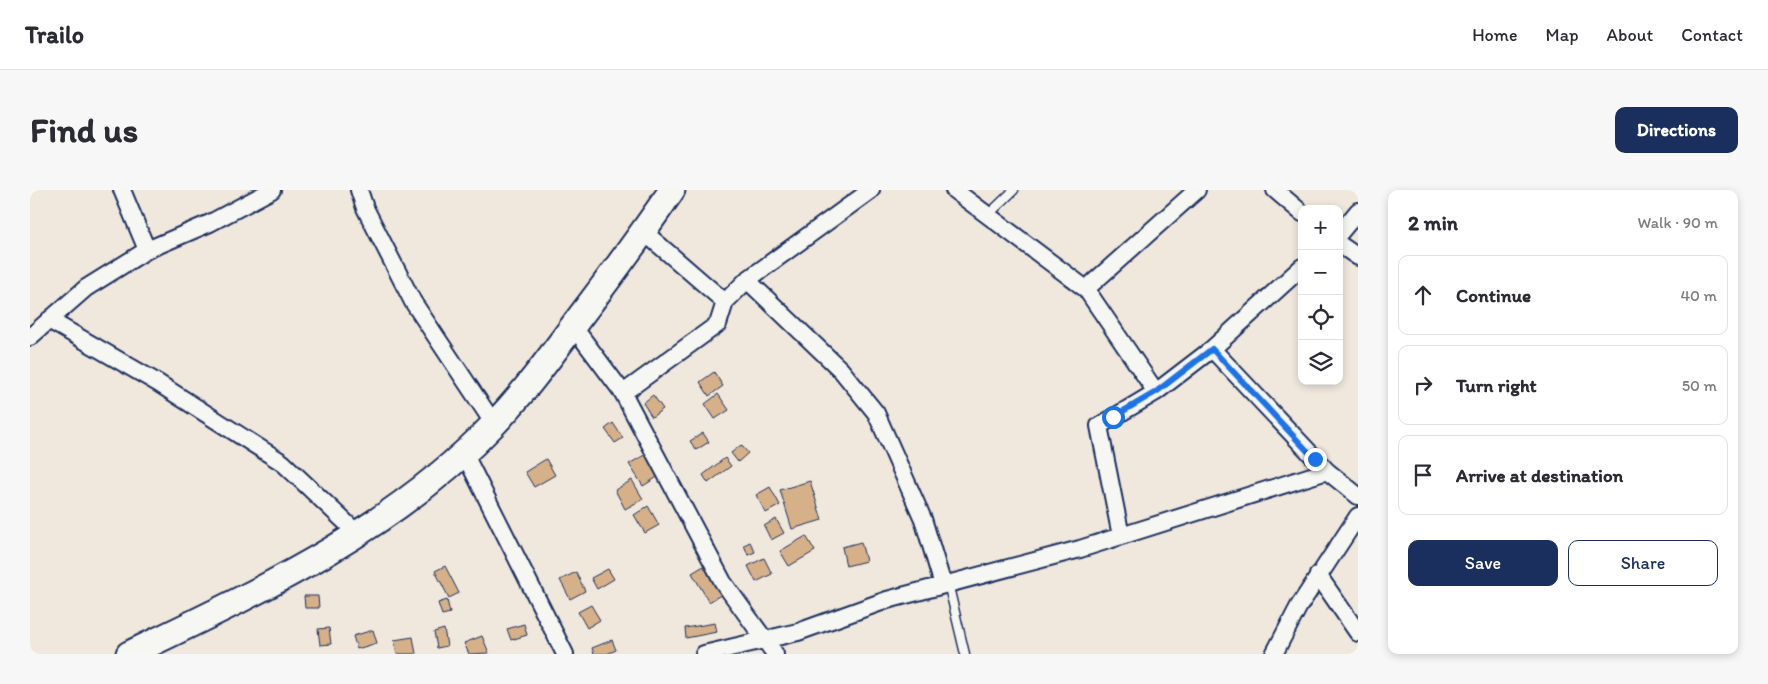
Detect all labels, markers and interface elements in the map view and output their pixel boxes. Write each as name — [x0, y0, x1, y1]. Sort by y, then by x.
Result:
text: Trailo — [25, 20, 84, 49]
text: Home — [1472, 24, 1518, 46]
text: Map — [1546, 24, 1579, 46]
text: About — [1607, 24, 1653, 46]
text: Contact — [1681, 24, 1743, 46]
button: Directions — [1615, 107, 1738, 153]
text: Find us — [30, 109, 138, 151]
map controls — [1298, 205, 1343, 385]
button: + — [1298, 205, 1343, 250]
text: 2 min — [1408, 210, 1458, 235]
text: Walk · 90 m — [1638, 213, 1718, 232]
button: − — [1298, 250, 1343, 295]
icon: ahead — [1409, 281, 1437, 309]
text: Continue — [1456, 284, 1531, 307]
text: 40 m — [1680, 286, 1717, 305]
button: locate — [1298, 295, 1343, 340]
button: layers — [1298, 340, 1343, 385]
icon: right — [1409, 371, 1437, 399]
text: Turn right — [1456, 374, 1537, 397]
text: 50 m — [1682, 376, 1717, 395]
route start — [1102, 406, 1125, 429]
route end — [1304, 448, 1327, 471]
icon: arrive — [1409, 461, 1437, 489]
text: Arrive at destination — [1456, 464, 1623, 487]
button: Save — [1408, 540, 1558, 586]
button: Share — [1568, 540, 1718, 586]

